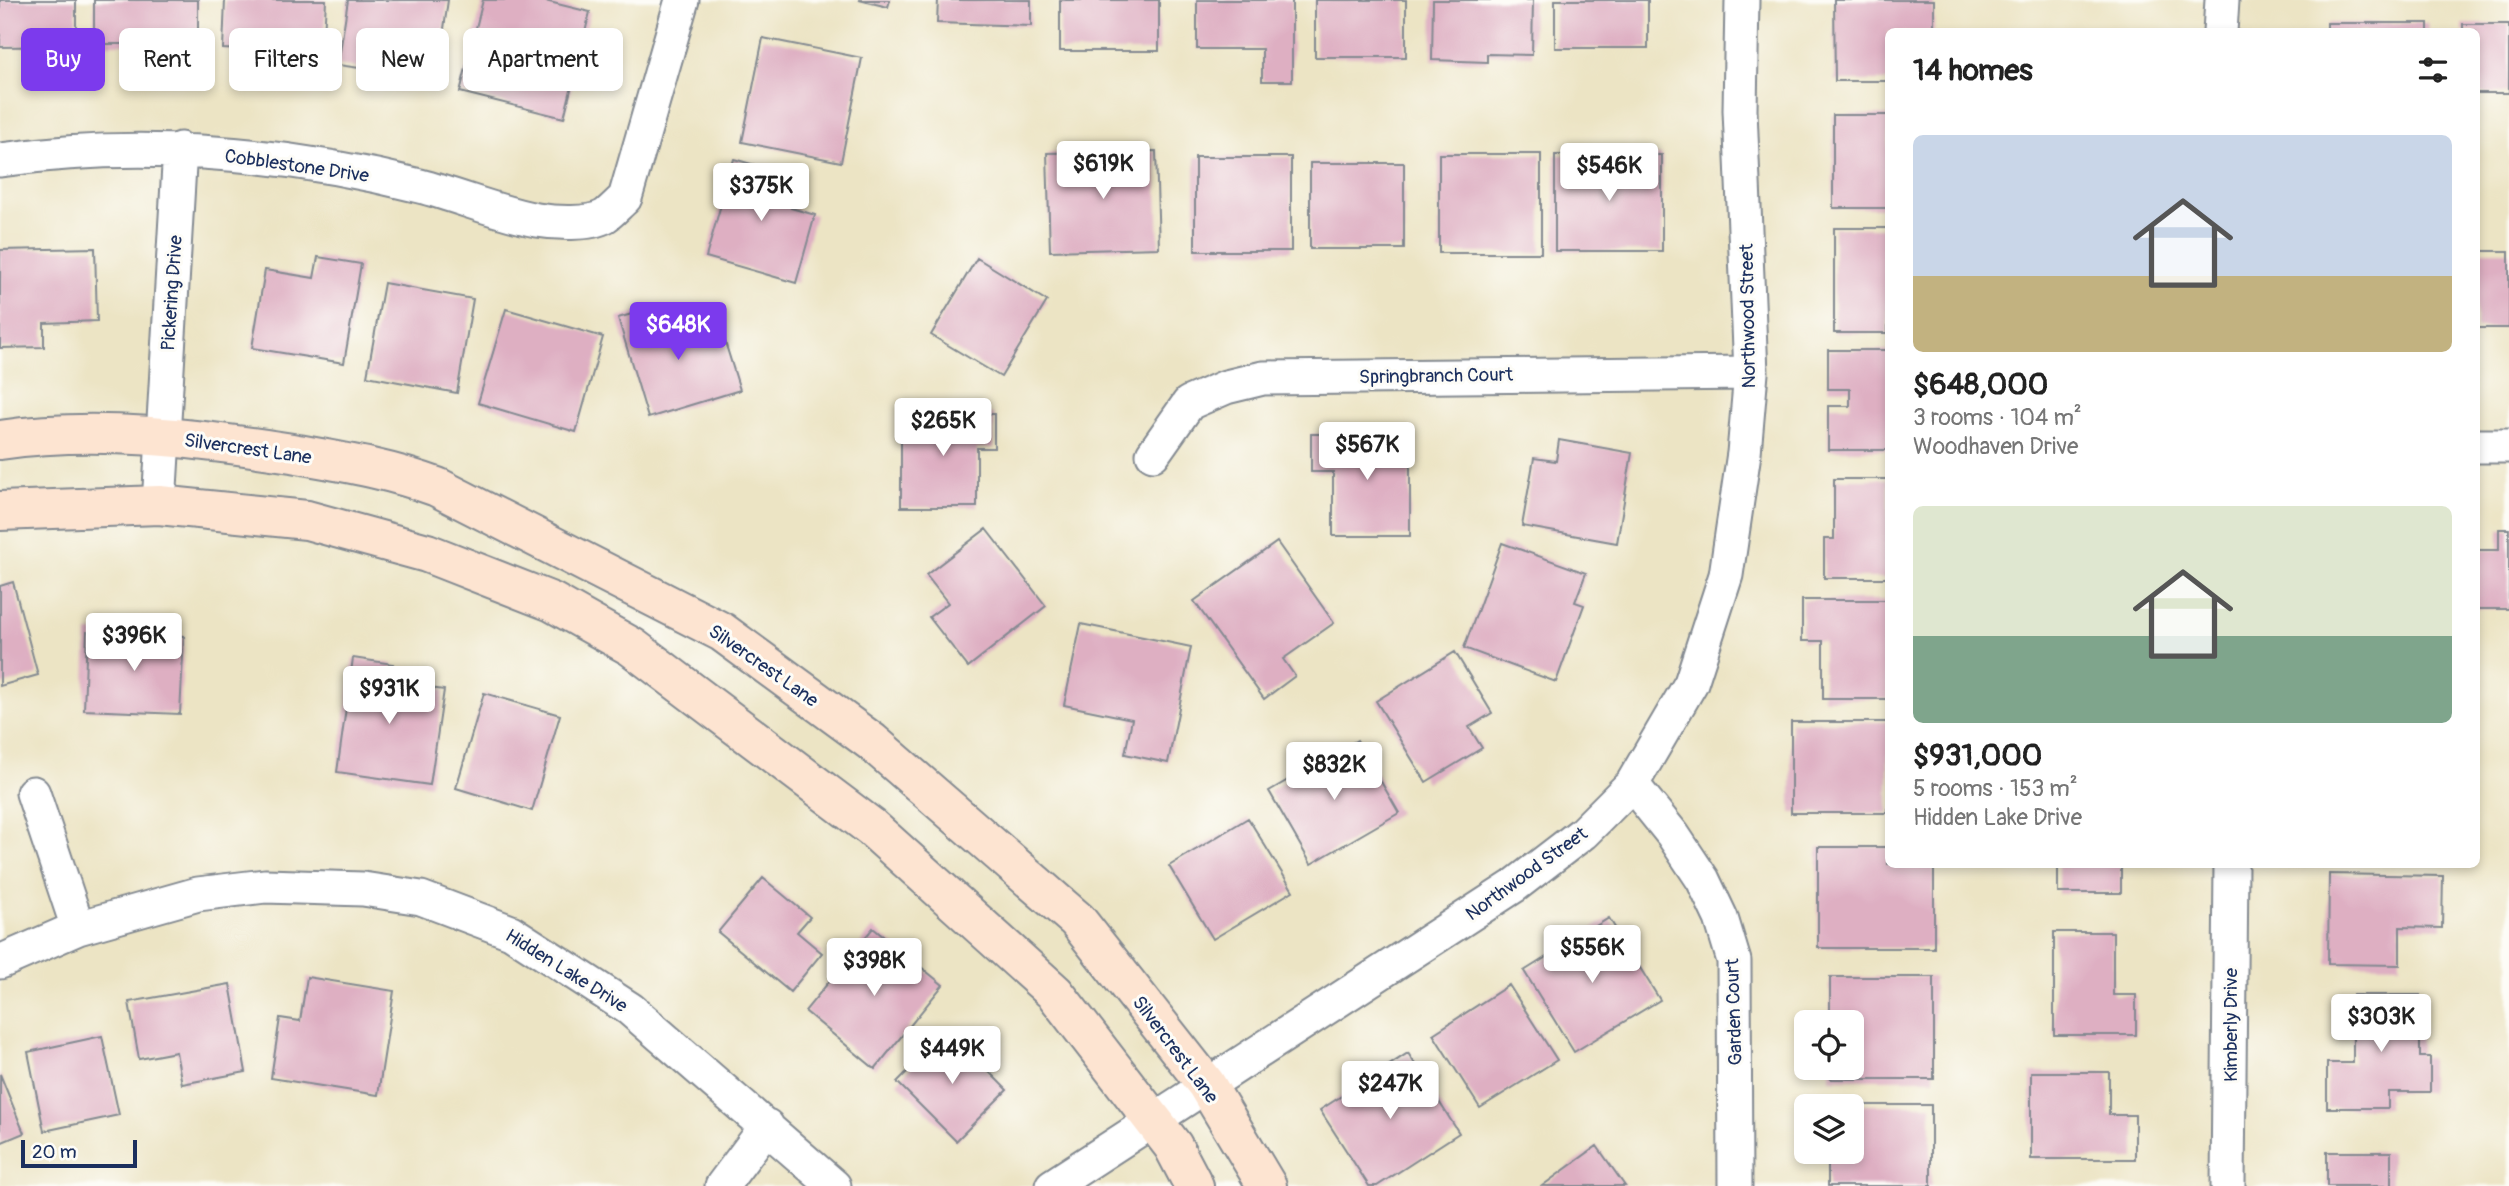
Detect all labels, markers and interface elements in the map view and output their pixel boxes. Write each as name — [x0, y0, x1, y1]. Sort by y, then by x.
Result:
chip: Buy — [21, 28, 105, 91]
chip: Rent — [119, 28, 215, 91]
chip: Filters — [229, 28, 342, 91]
chip: New — [356, 28, 449, 91]
chip: Apartment — [463, 28, 623, 91]
icon: filters — [2414, 51, 2452, 89]
text: 14 homes — [1913, 52, 2033, 89]
pin: $619K — [1054, 142, 1152, 201]
street label: Cobblestone Drive — [223, 144, 371, 188]
pin: $546K — [1560, 144, 1658, 203]
text: $619K — [1073, 149, 1133, 178]
text: $546K — [1576, 151, 1642, 180]
pin: $375K — [712, 164, 810, 223]
text: $375K — [729, 171, 793, 200]
icon: home — [2120, 180, 2246, 306]
street label: Pickering Drive — [156, 234, 188, 352]
street label: Northwood Street — [1735, 243, 1761, 388]
pin: $648K — [629, 302, 727, 362]
text: $648K — [646, 310, 710, 339]
street label: Springbranch Court — [1359, 363, 1514, 389]
text: $648,000 — [1913, 366, 2048, 403]
pin: $265K — [894, 398, 992, 458]
text: 3 rooms · 104 m² — [1913, 403, 2082, 432]
text: $265K — [910, 406, 976, 435]
pin: $567K — [1318, 422, 1416, 482]
street label: Silvercrest Lane — [183, 428, 314, 470]
text: $567K — [1335, 430, 1399, 459]
text: Woodhaven Drive — [1913, 432, 2078, 461]
icon: home — [2120, 551, 2246, 677]
pin: $396K — [85, 614, 183, 673]
street label: Silvercrest Lane — [704, 619, 823, 713]
text: $396K — [102, 621, 166, 650]
pin: $931K — [340, 666, 438, 726]
text: $931K — [359, 674, 419, 703]
text: $931,000 — [1913, 737, 2042, 774]
pin: $832K — [1285, 742, 1383, 802]
text: $832K — [1302, 750, 1366, 779]
text: 5 rooms · 153 m² — [1913, 774, 2078, 803]
text: Hidden Lake Drive — [1913, 803, 2082, 832]
street label: Northwood Street — [1461, 821, 1592, 926]
street label: Hidden Lake Drive — [501, 924, 633, 1018]
pin: $556K — [1543, 926, 1641, 985]
text: $556K — [1560, 933, 1624, 962]
pin: $398K — [825, 939, 923, 998]
text: $398K — [843, 946, 905, 975]
street label: Garden Court — [1720, 958, 1748, 1066]
street label: Kimberly Drive — [2219, 967, 2243, 1082]
street label: Silvercrest Lane — [1127, 991, 1224, 1109]
pin: $303K — [2332, 995, 2430, 1054]
text: $303K — [2347, 1002, 2415, 1031]
map controls — [1794, 1010, 1864, 1164]
button: locate — [1794, 1010, 1864, 1080]
pin: $449K — [903, 1026, 1001, 1086]
text: $449K — [920, 1034, 984, 1063]
pin: $247K — [1341, 1062, 1439, 1121]
text: $247K — [1358, 1069, 1422, 1098]
button: layers — [1794, 1094, 1864, 1164]
scale bar — [21, 1137, 136, 1169]
text: 20 m — [32, 1140, 77, 1164]

